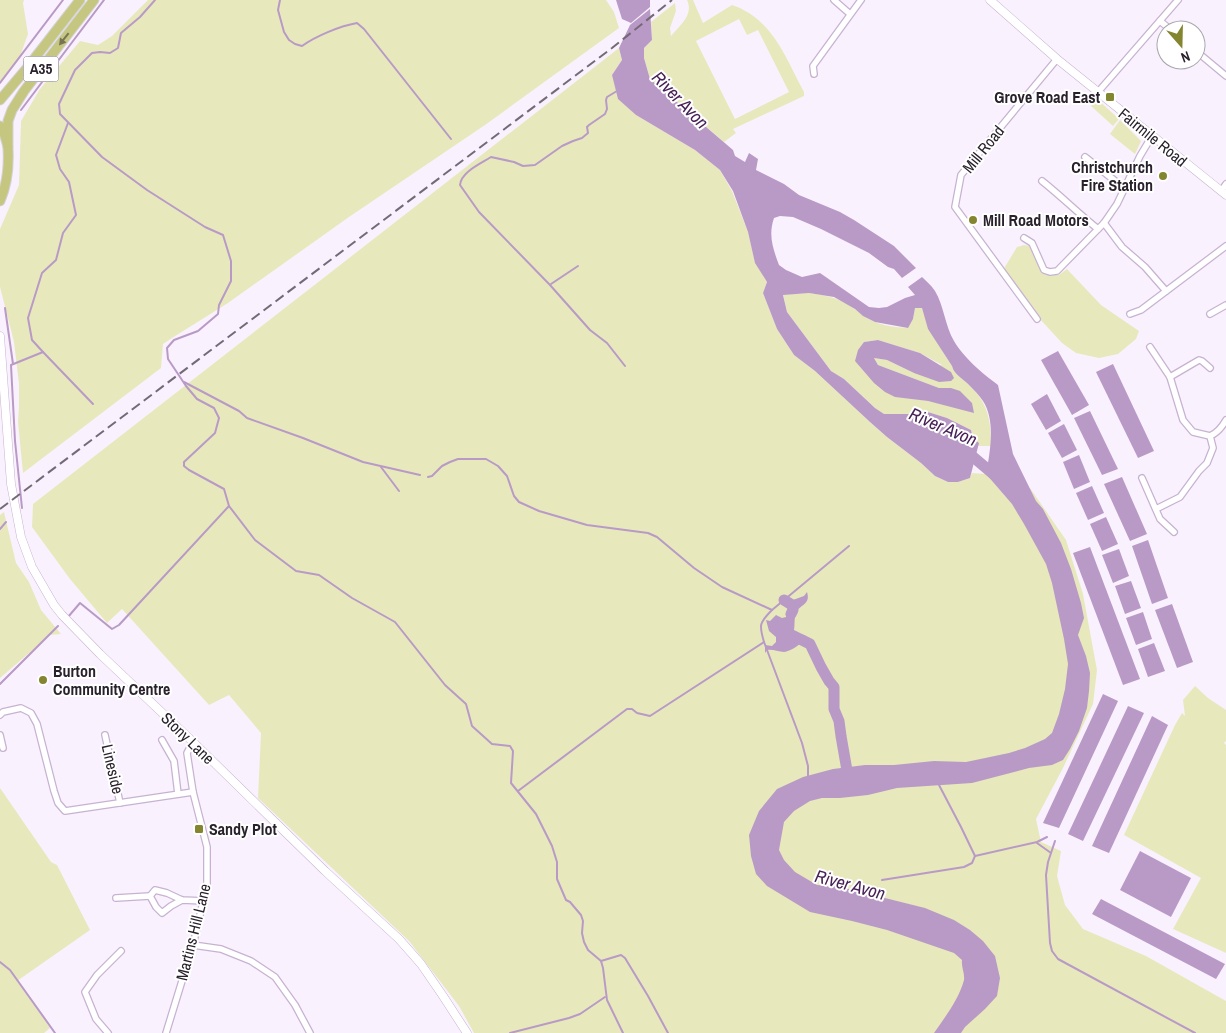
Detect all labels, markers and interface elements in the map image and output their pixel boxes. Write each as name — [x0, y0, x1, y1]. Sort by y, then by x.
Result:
north arrow — [1156, 20, 1206, 70]
one-way arrow — [59, 32, 70, 45]
text: N — [1178, 47, 1192, 67]
road number: A35 — [23, 56, 58, 82]
water label: River Avon — [646, 65, 714, 134]
place label: Grove Road East — [994, 86, 1101, 108]
marker: Grove Road East — [1104, 91, 1116, 103]
street label: Fairmile Road — [1114, 102, 1192, 172]
street label: Mill Road — [957, 121, 1009, 177]
place label: Christchurch Fire Station — [1071, 156, 1153, 196]
marker: Christchurch Fire Station — [1157, 170, 1169, 182]
place label: Mill Road Motors — [983, 209, 1089, 231]
marker: Mill Road Motors — [967, 214, 979, 226]
water label: River Avon — [905, 401, 981, 452]
place label: Burton Community Centre — [53, 660, 170, 700]
marker: Burton Community Centre — [37, 674, 49, 686]
street label: Stony Lane — [156, 707, 220, 769]
street label: Lineside — [97, 742, 129, 796]
place label: Sandy Plot — [209, 818, 277, 840]
marker: Sandy Plot — [193, 823, 205, 835]
water label: River Avon — [812, 863, 888, 906]
street label: Martins Hill Lane — [170, 881, 216, 983]

